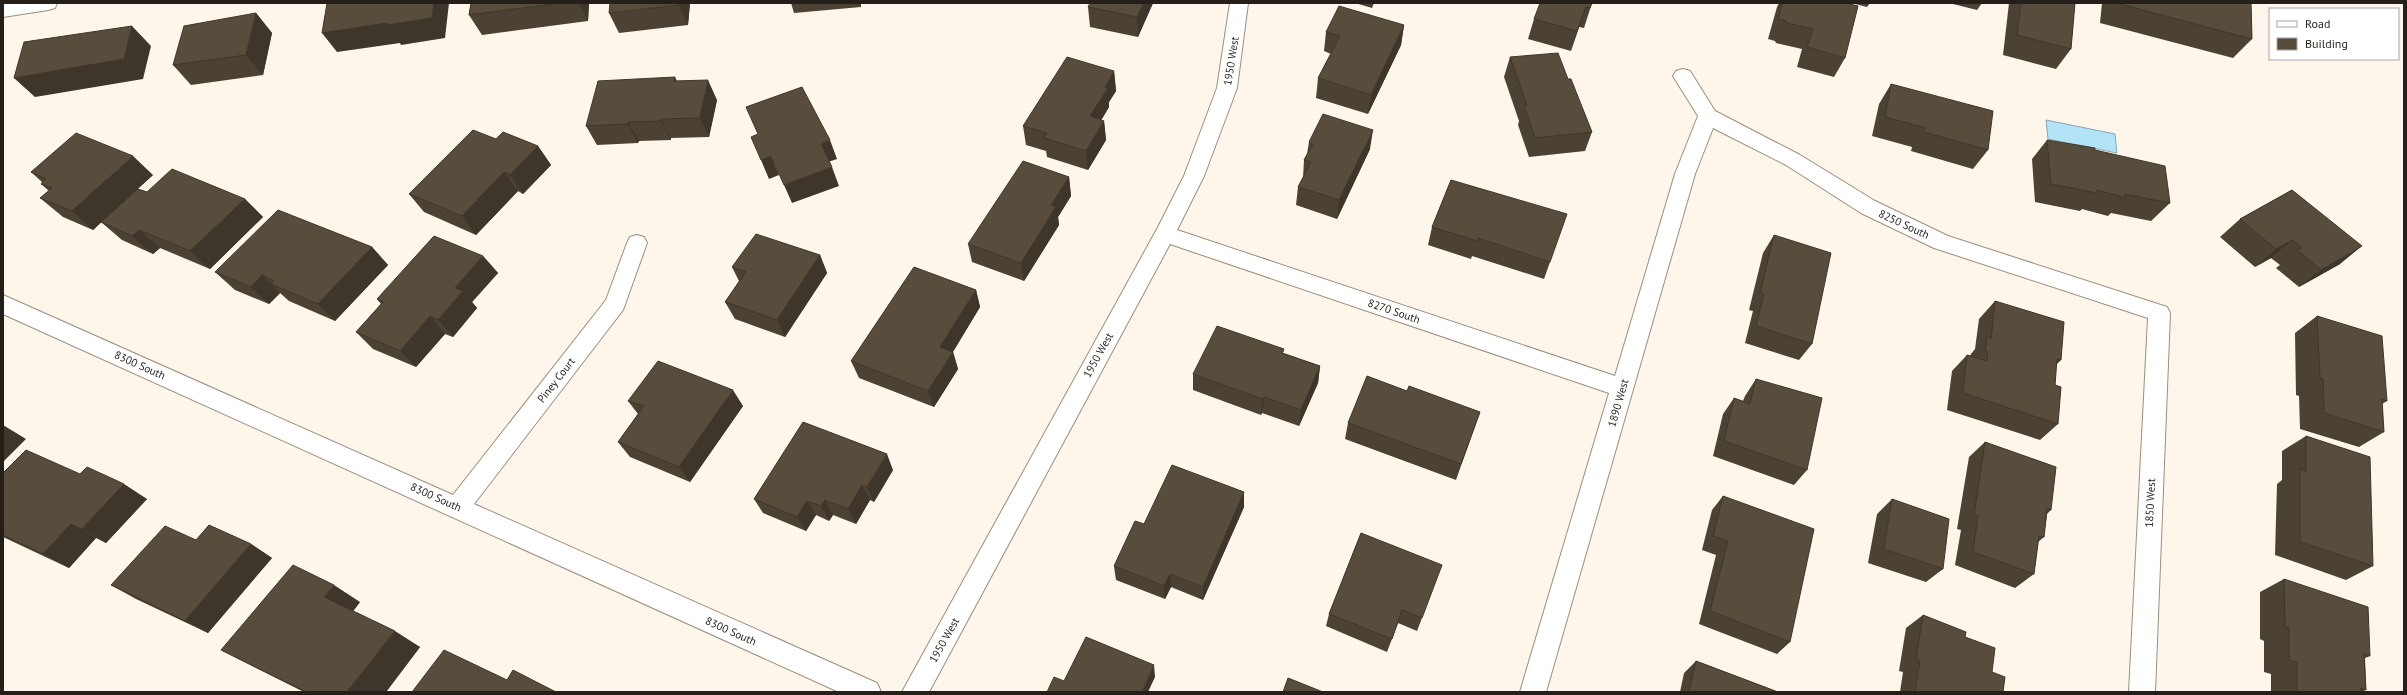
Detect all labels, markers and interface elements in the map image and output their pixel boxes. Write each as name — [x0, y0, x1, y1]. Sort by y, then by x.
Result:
legend — [2269, 8, 2399, 60]
text: Road — [2305, 16, 2330, 31]
street label: 1950 West — [1220, 35, 1242, 86]
text: Building — [2305, 36, 2348, 51]
street label: 8250 South — [1876, 206, 1932, 242]
street label: 8270 South — [1366, 296, 1422, 326]
street label: 1950 West — [1080, 330, 1116, 380]
street label: 8300 South — [112, 348, 168, 382]
street label: Piney Court — [534, 354, 578, 405]
street label: 1890 West — [1604, 377, 1632, 429]
street label: 1850 West — [2142, 478, 2158, 528]
street label: 8300 South — [408, 480, 464, 514]
street label: 8300 South — [703, 614, 759, 648]
street label: 1950 West — [926, 615, 962, 665]

